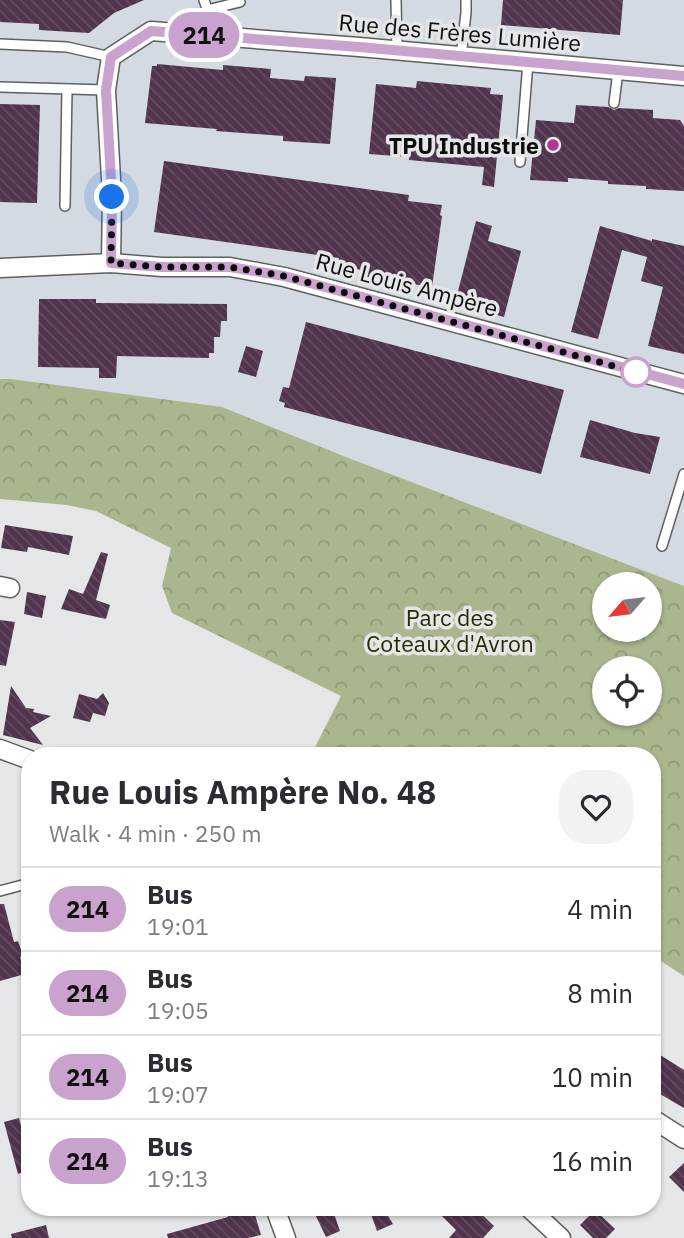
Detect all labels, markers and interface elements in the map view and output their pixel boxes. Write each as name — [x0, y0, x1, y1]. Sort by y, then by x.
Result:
street label: Rue des Frères Lumière — [338, 6, 582, 58]
line badge: 214 — [164, 12, 244, 58]
text: 214 — [182, 19, 226, 51]
place label: TPU Industrie — [389, 130, 539, 160]
marker: TPU Industrie — [545, 137, 561, 153]
your location — [94, 179, 129, 214]
street label: Rue Louis Ampère — [313, 245, 501, 323]
unlabelled marker — [621, 357, 651, 387]
north arrow — [592, 572, 662, 642]
map controls — [592, 572, 662, 726]
park label: Parc des Coteaux d'Avron — [366, 602, 534, 658]
button: locate — [592, 656, 662, 726]
text: Rue Louis Ampère No. 48 — [49, 770, 436, 813]
button: heart — [559, 770, 633, 844]
text: Walk · 4 min · 250 m — [49, 818, 262, 848]
text: Bus — [147, 877, 193, 911]
text: 4 min — [567, 892, 633, 926]
text: 214 — [66, 893, 109, 925]
text: 19:01 — [147, 911, 209, 941]
text: Bus — [147, 961, 193, 995]
text: 8 min — [567, 976, 633, 1010]
text: 214 — [66, 977, 109, 1009]
text: 19:05 — [147, 995, 209, 1025]
text: Bus — [147, 1045, 193, 1079]
text: 10 min — [552, 1060, 633, 1094]
text: 214 — [66, 1061, 109, 1093]
text: 19:07 — [147, 1079, 209, 1109]
text: Bus — [147, 1129, 193, 1163]
text: 16 min — [552, 1144, 633, 1178]
text: 214 — [66, 1145, 109, 1177]
text: 19:13 — [147, 1163, 209, 1193]

